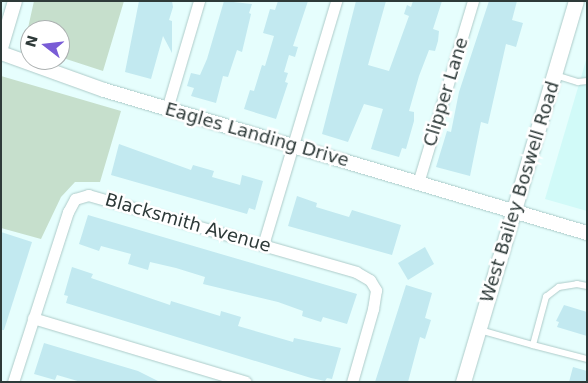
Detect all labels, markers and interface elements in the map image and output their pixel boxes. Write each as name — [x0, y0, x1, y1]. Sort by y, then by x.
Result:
north arrow — [20, 20, 70, 70]
text: N — [22, 33, 41, 49]
street label: Clipper Lane — [419, 35, 473, 149]
street label: West Bailey Boswell Road — [476, 79, 564, 305]
street label: Eagles Landing Drive — [162, 98, 352, 172]
street label: Blacksmith Avenue — [103, 189, 273, 257]

